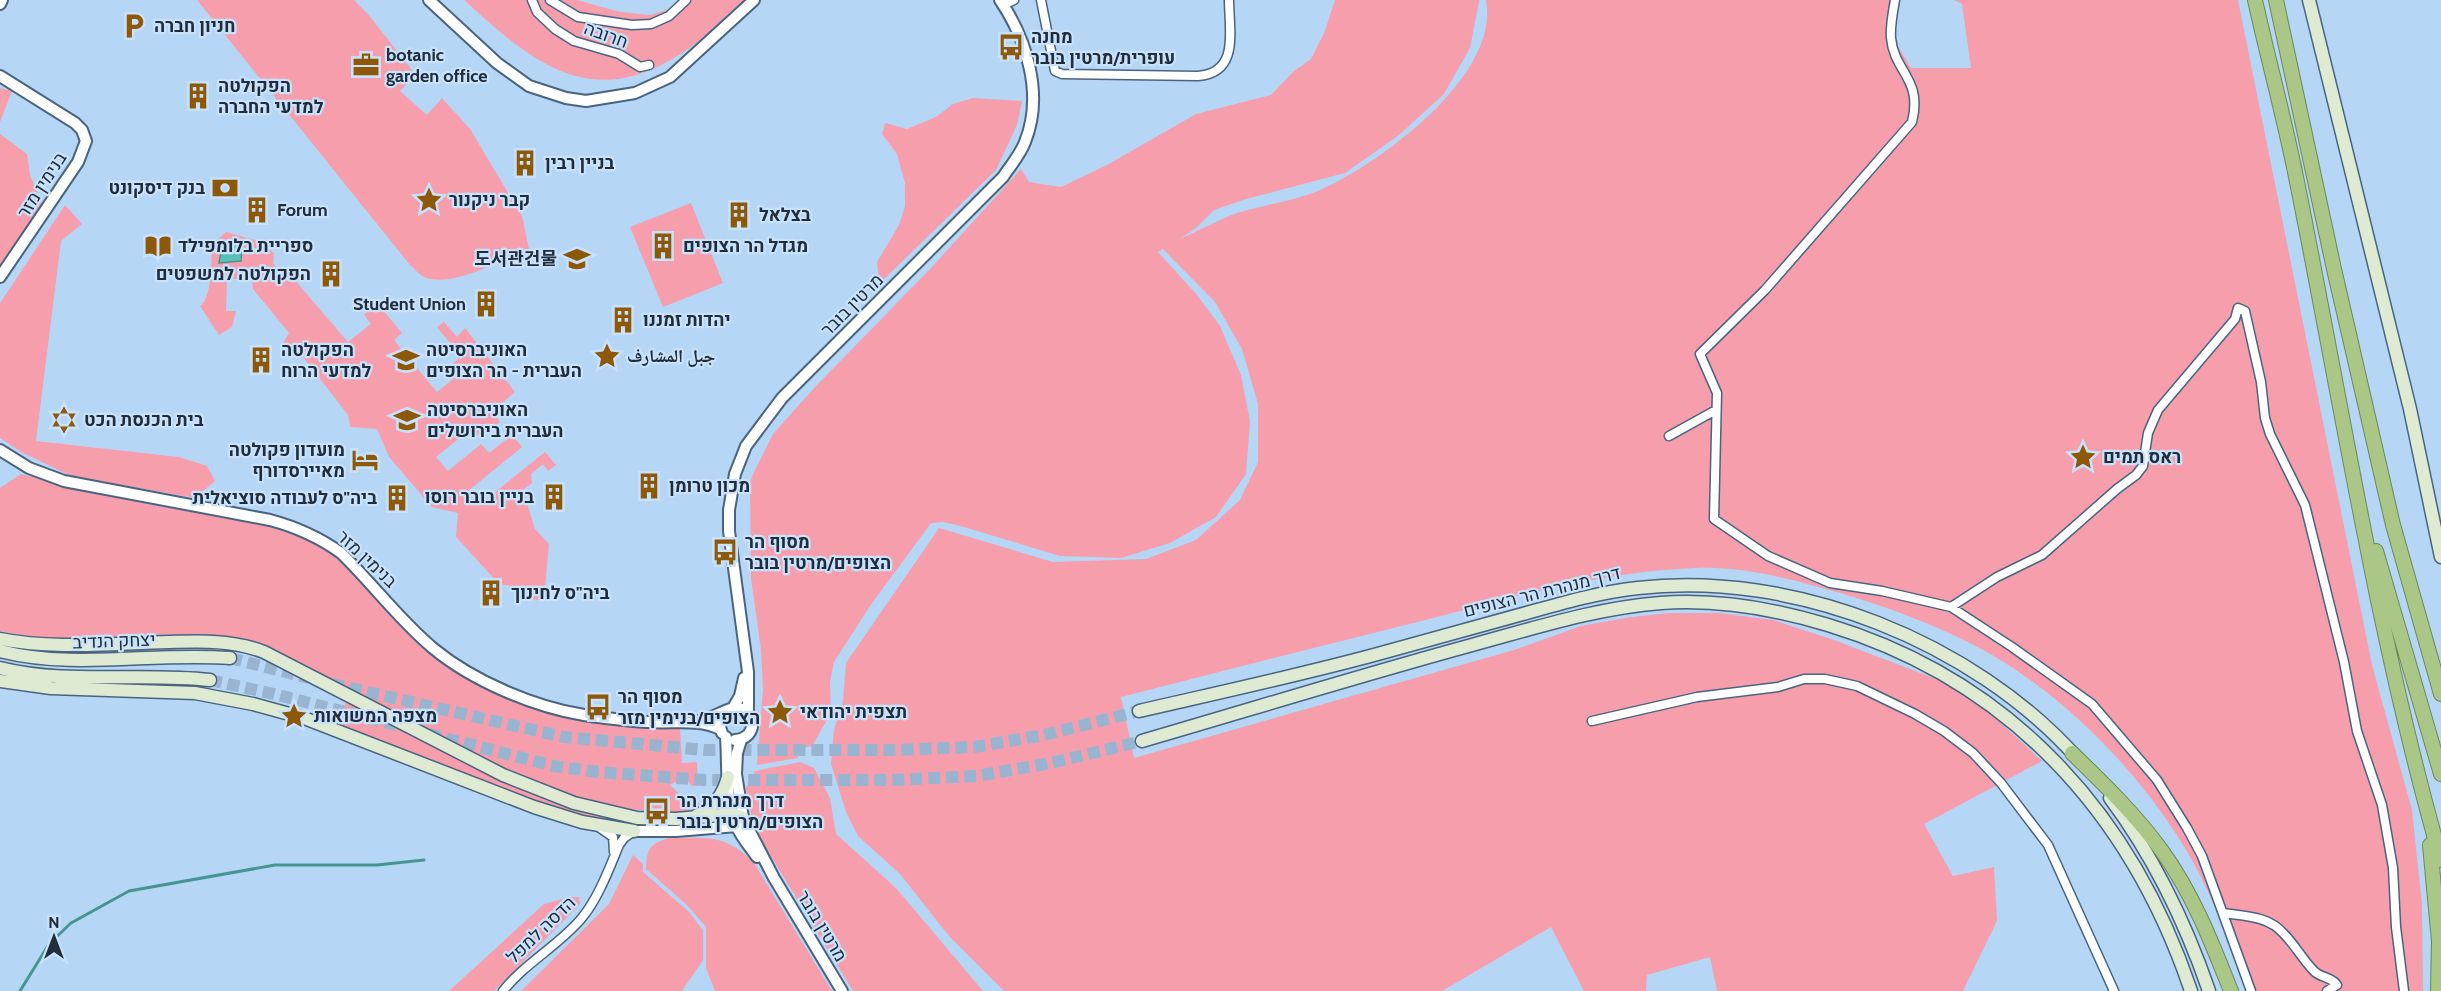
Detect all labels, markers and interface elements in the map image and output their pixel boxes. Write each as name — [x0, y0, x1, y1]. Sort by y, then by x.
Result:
parking icon: חניון חברה — [119, 11, 149, 41]
place label: חניון חברה — [154, 15, 235, 37]
street label: חרובה — [581, 17, 631, 53]
place label: מחנה עופרית/מרטין בובר — [1031, 26, 1175, 69]
bus stop icon: מחנה עופרית/מרטין בובר — [996, 32, 1026, 62]
place label: botanic garden office — [386, 44, 488, 87]
office icon: botanic garden office — [351, 50, 381, 80]
place label: הפקולטה למדעי החברה — [218, 75, 324, 118]
building icon: הפקולטה למדעי החברה — [183, 81, 213, 111]
street label: בנימין מזר — [13, 147, 72, 222]
building icon: בניין רבין — [510, 148, 540, 178]
place label: בניין רבין — [545, 152, 615, 174]
bank icon: בנק דיסקונט — [210, 173, 240, 203]
place label: בנק דיסקונט — [108, 177, 205, 199]
place icon: קבר ניקנור — [414, 185, 444, 215]
place label: קבר ניקנור — [449, 189, 530, 211]
building icon: Forum — [242, 195, 272, 225]
place label: Forum — [277, 199, 328, 221]
building icon: בצלאל — [724, 200, 754, 230]
place label: בצלאל — [759, 204, 811, 226]
library icon: ספריית בלומפילד — [143, 231, 173, 261]
building icon: מגדל הר הצופים — [648, 231, 678, 261]
place label: ספריית בלומפילד — [178, 235, 313, 257]
place label: מגדל הר הצופים — [683, 235, 808, 257]
school or university icon: 도서관건물 — [562, 244, 592, 274]
place label: 도서관건물 — [474, 248, 557, 270]
building icon: הפקולטה למשפטים — [316, 259, 346, 289]
place label: הפקולטה למשפטים — [156, 263, 311, 285]
street label: מרטין בובר — [816, 269, 888, 341]
building icon: Student Union — [471, 289, 501, 319]
place label: Student Union — [353, 293, 466, 315]
building icon: יהדות זמננו — [608, 305, 638, 335]
place label: יהדות זמננו — [643, 309, 731, 331]
place label: הפקולטה למדעי הרוח — [281, 339, 372, 382]
place label: האוניברסיטה העברית - הר הצופים — [426, 339, 582, 382]
place icon: جبل المشارف — [592, 341, 622, 371]
building icon: הפקולטה למדעי הרוח — [246, 345, 276, 375]
school or university icon: האוניברסיטה העברית - הר הצופים — [391, 345, 421, 375]
place label: جبل المشارف — [627, 345, 716, 367]
place label: האוניברסיטה העברית בירושלים — [427, 399, 564, 442]
synagogue icon: בית הכנסת הכט — [49, 405, 79, 435]
school or university icon: האוניברסיטה העברית בירושלים — [392, 405, 422, 435]
place label: בית הכנסת הכט — [84, 409, 204, 431]
place label: מועדון פקולטה מאיירסדורף — [229, 439, 345, 482]
place icon: ראס תמים — [2068, 442, 2098, 472]
hotel icon: מועדון פקולטה מאיירסדורף — [350, 445, 380, 475]
place label: ראס תמים — [2103, 446, 2181, 468]
building icon: מכון טרומן — [634, 471, 664, 501]
place label: מכון טרומן — [669, 475, 750, 497]
building icon: בניין בובר רוסו — [539, 482, 569, 512]
building icon: ביה"ס לעבודה סוציאלית — [382, 483, 412, 513]
place label: בניין בובר רוסו — [425, 486, 534, 508]
place label: ביה"ס לעבודה סוציאלית — [193, 487, 377, 509]
street label: בנימין מזר — [332, 526, 402, 593]
place label: מסוף הר הצופים/מרטין בובר — [745, 531, 891, 574]
bus stop icon: מסוף הר הצופים/מרטין בובר — [710, 537, 740, 567]
street label: דרך מנהרת הר הצופים — [1461, 562, 1623, 622]
building icon: ביה"ס לחינוך — [476, 578, 506, 608]
place label: ביה"ס לחינוך — [511, 582, 610, 604]
street label: יצחק הנדיב — [72, 629, 156, 653]
place label: מסוף הר הצופים/בנימין מזר — [618, 686, 760, 729]
bus stop icon: מסוף הר הצופים/בנימין מזר — [583, 692, 613, 722]
place icon: תצפית יהודאי — [765, 697, 795, 727]
place icon: מצפה המשואות — [279, 701, 309, 731]
place label: תצפית יהודאי — [800, 701, 907, 723]
place label: מצפה המשואות — [314, 705, 437, 727]
place label: דרך מנהרת הר הצופים/מרטין בובר — [677, 790, 823, 833]
bus stop icon: דרך מנהרת הר הצופים/מרטין בובר — [642, 796, 672, 826]
street label: מרטין בובר — [792, 886, 852, 966]
street label: הדסה למפל — [502, 892, 580, 968]
north arrow — [24, 907, 84, 967]
text: N — [48, 913, 60, 932]

